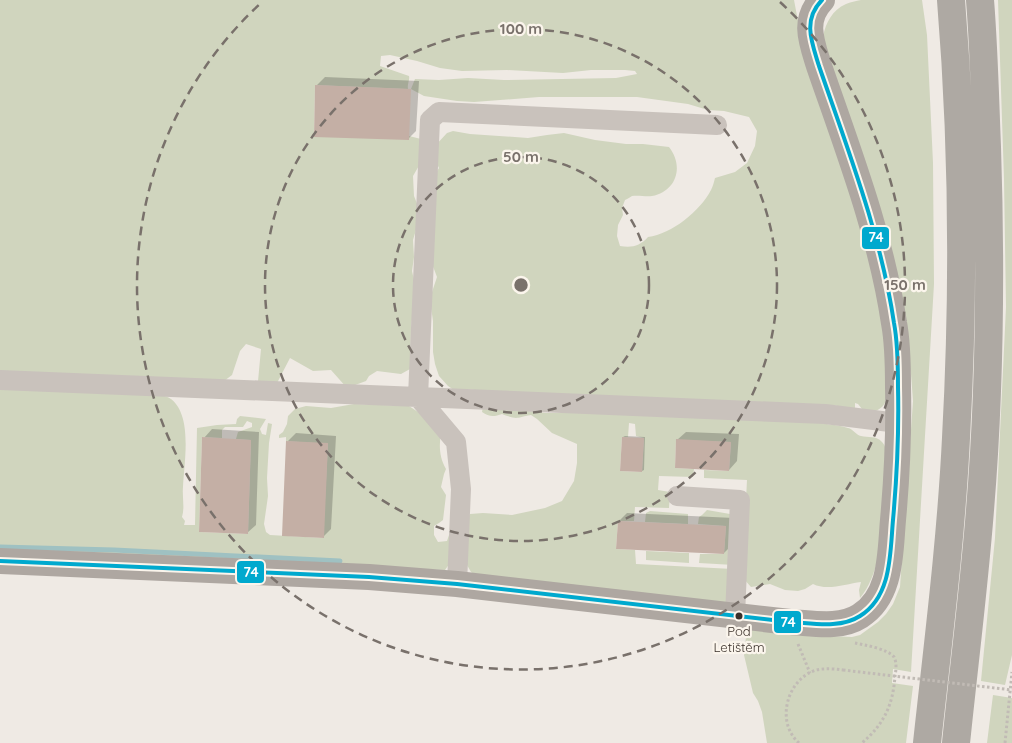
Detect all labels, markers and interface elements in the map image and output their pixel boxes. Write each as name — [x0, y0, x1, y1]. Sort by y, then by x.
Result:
text: 100 m — [500, 19, 542, 38]
text: 50 m — [503, 147, 539, 166]
line badge: 74 — [861, 226, 890, 250]
text: 74 — [868, 228, 884, 246]
text: 150 m — [884, 275, 926, 294]
centre of rings — [512, 276, 530, 294]
line badge: 74 — [236, 560, 265, 584]
text: 74 — [243, 563, 259, 581]
line badge: 74 — [773, 610, 802, 634]
marker: Pod Letištěm — [734, 611, 744, 621]
text: 74 — [780, 613, 796, 631]
place label: Pod Letištěm — [713, 623, 765, 655]

